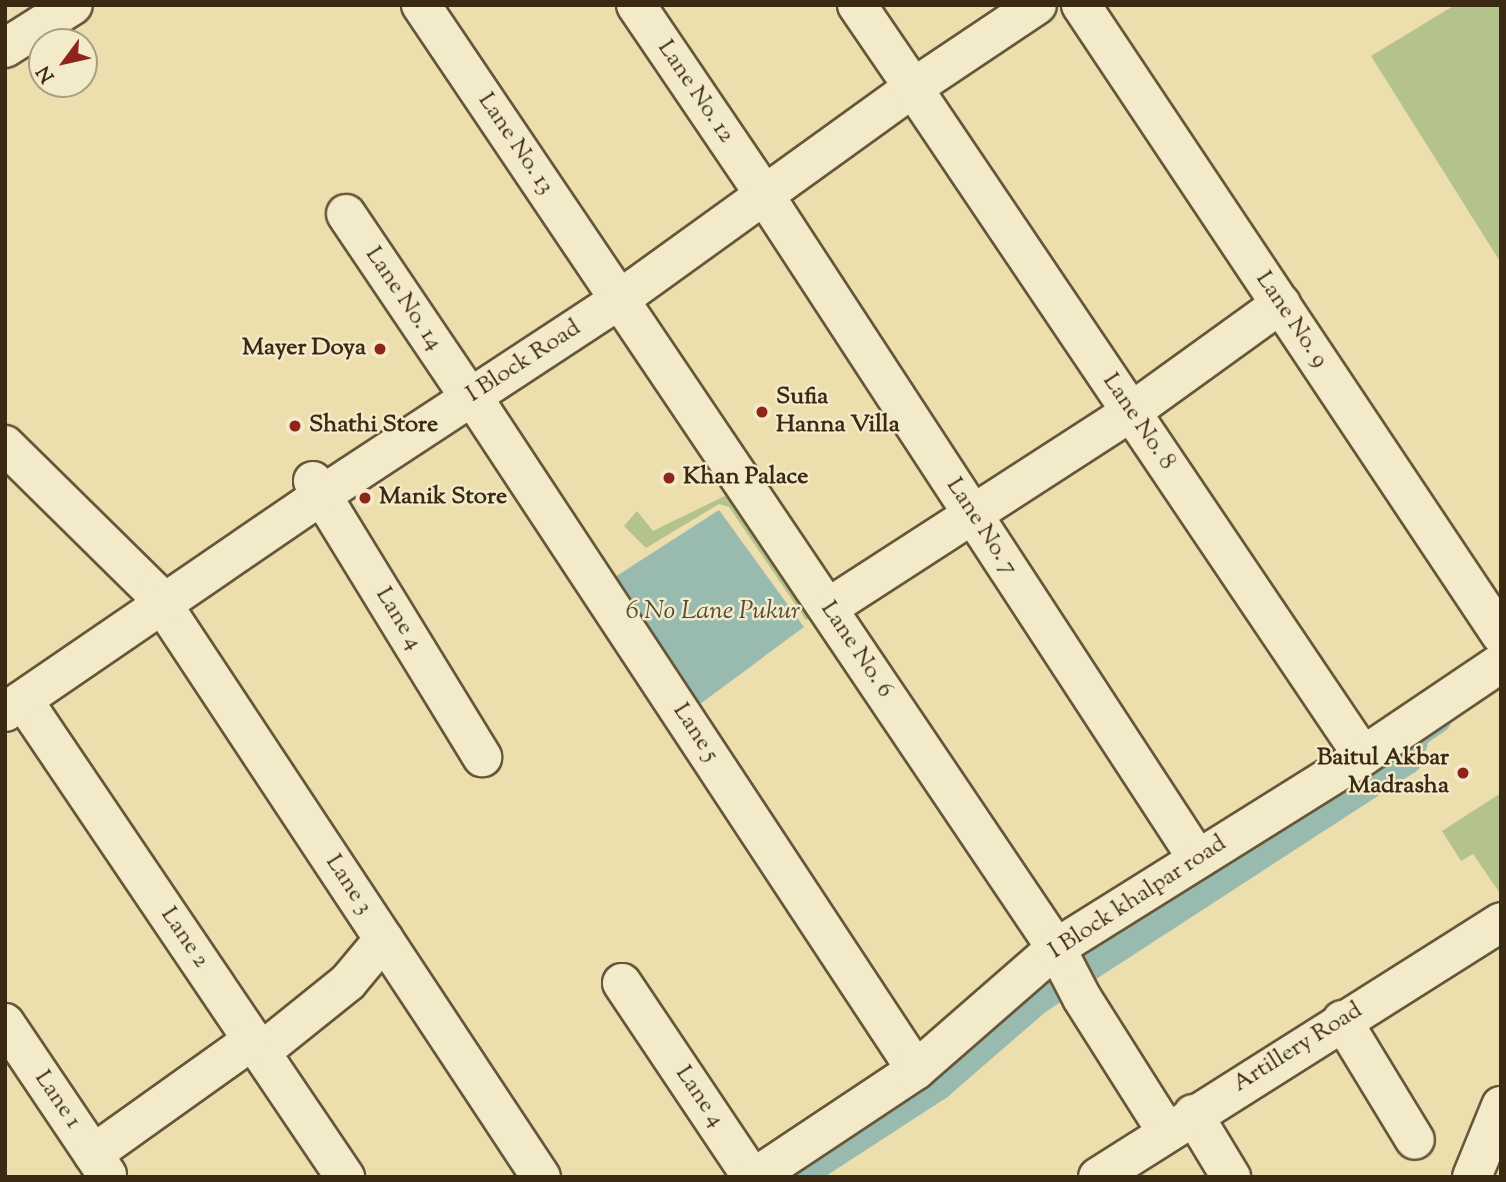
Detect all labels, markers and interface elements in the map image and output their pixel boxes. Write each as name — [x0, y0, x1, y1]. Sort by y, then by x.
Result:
north arrow — [28, 28, 98, 98]
street label: Lane No. 12 — [650, 35, 740, 149]
text: N — [31, 60, 62, 87]
street label: Lane No. 13 — [471, 88, 559, 200]
street label: Lane No. 14 — [358, 242, 448, 356]
street label: Lane No. 9 — [1248, 266, 1334, 374]
street label: I Block Road — [461, 314, 587, 410]
place label: Mayer Doya — [242, 335, 366, 363]
marker: Mayer Doya — [372, 341, 388, 357]
street label: Lane No. 8 — [1095, 368, 1181, 476]
place label: Sufia Hanna Villa — [776, 384, 900, 440]
marker: Sufia Hanna Villa — [754, 404, 770, 420]
place label: Shathi Store — [309, 412, 438, 440]
marker: Shathi Store — [287, 418, 303, 434]
place label: Khan Palace — [683, 464, 809, 492]
marker: Khan Palace — [661, 470, 677, 486]
street label: Lane No. 7 — [939, 473, 1023, 581]
place label: Manik Store — [379, 484, 507, 512]
marker: Manik Store — [357, 490, 373, 506]
street label: Lane 4 — [368, 582, 428, 656]
water label: 6 No Lane Pukur — [626, 596, 800, 628]
street label: Lane No. 6 — [813, 596, 899, 704]
street label: Lane 5 — [665, 698, 725, 768]
place label: Baitul Akbar Madrasha — [1317, 745, 1449, 801]
marker: Baitul Akbar Madrasha — [1455, 765, 1471, 781]
street label: I Block khalpar road — [1044, 830, 1232, 966]
street label: Lane 3 — [318, 850, 378, 920]
street label: Lane 2 — [153, 902, 215, 974]
street label: Artillery Road — [1228, 997, 1368, 1099]
street label: Lane 4 — [668, 1061, 730, 1133]
street label: Lane 1 — [27, 1065, 87, 1135]

